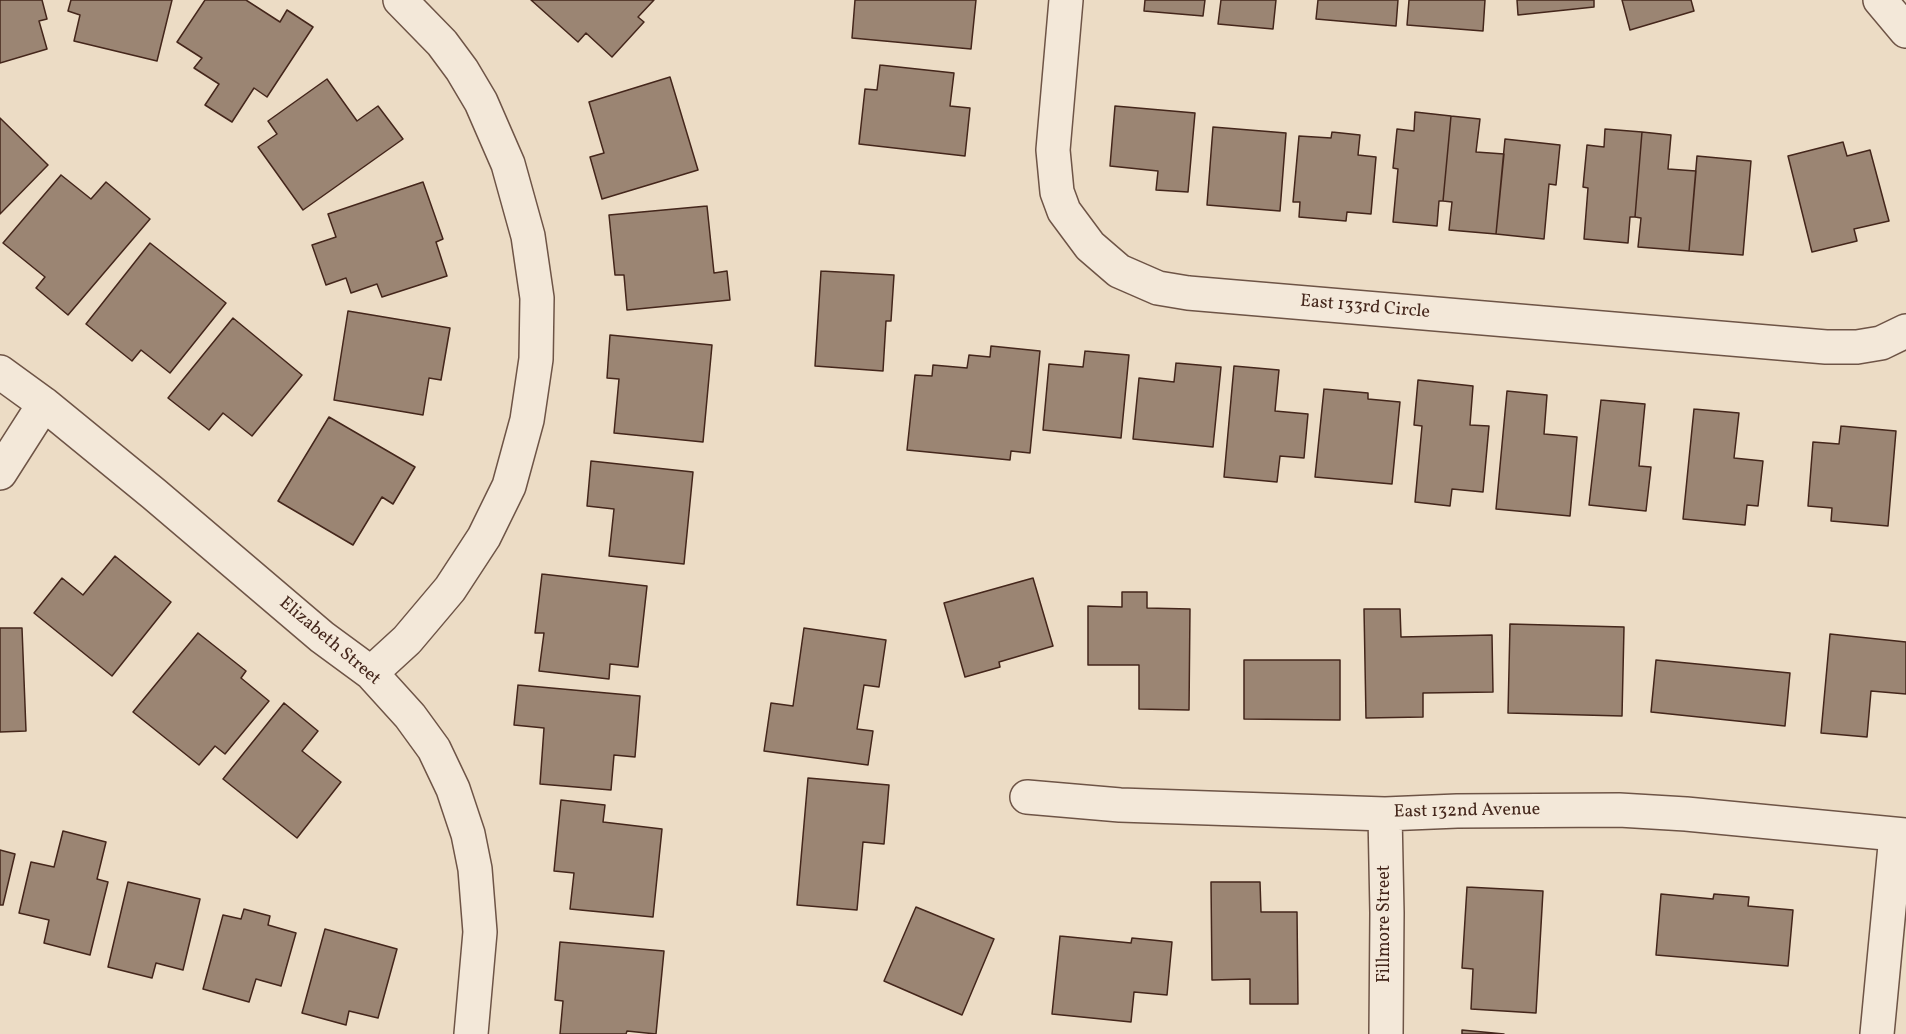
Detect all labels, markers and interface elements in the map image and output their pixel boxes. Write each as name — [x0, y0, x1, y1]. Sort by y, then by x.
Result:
street label: East 133rd Circle — [1299, 292, 1431, 324]
street label: Elizabeth Street — [274, 593, 384, 691]
street label: East 132nd Avenue — [1393, 800, 1541, 824]
street label: Fillmore Street — [1375, 865, 1397, 983]

